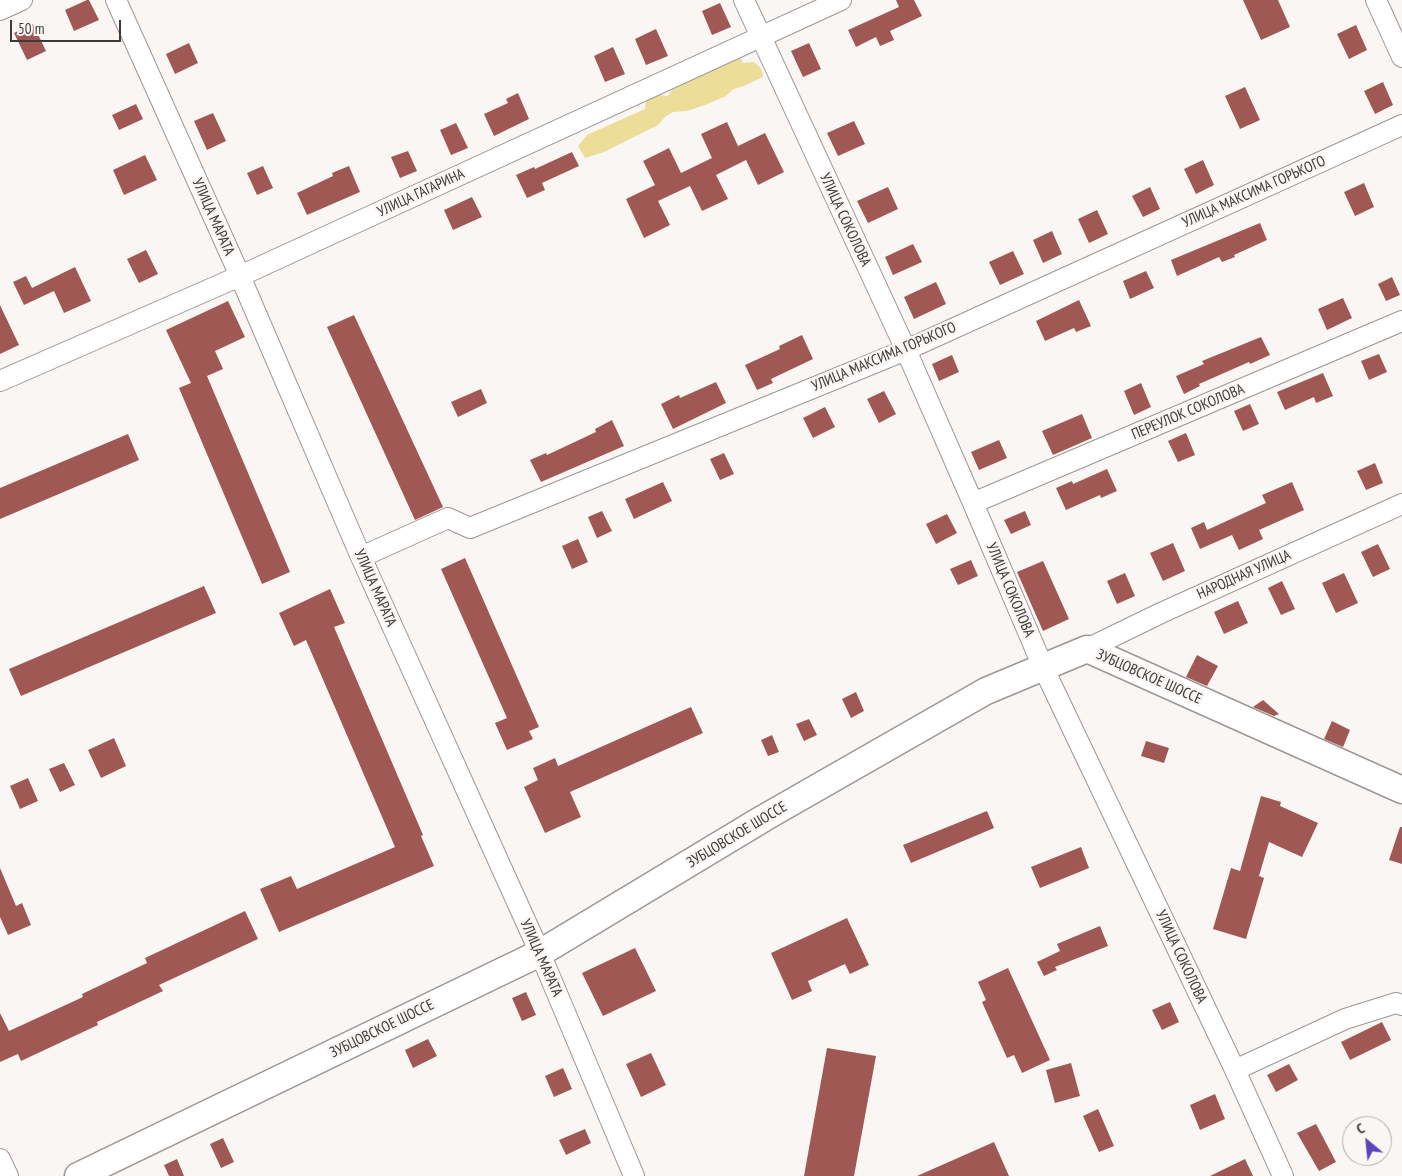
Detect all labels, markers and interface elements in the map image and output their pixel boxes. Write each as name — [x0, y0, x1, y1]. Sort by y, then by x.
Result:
scale bar — [12, 10, 124, 42]
text: 50 m — [18, 19, 44, 38]
street label: УЛИЦА МАКСИМА ГОРЬКОГО — [1180, 152, 1328, 232]
street label: УЛИЦА ГАГАРИНА — [375, 165, 467, 221]
street label: УЛИЦА СОКОЛОВА — [816, 170, 874, 270]
street label: УЛИЦА МАРАТА — [188, 176, 238, 258]
street label: УЛИЦА МАКСИМА ГОРЬКОГО — [809, 318, 959, 396]
street label: ПЕРЕУЛОК СОКОЛОВА — [1129, 380, 1247, 444]
street label: УЛИЦА СОКОЛОВА — [982, 540, 1038, 640]
street label: НАРОДНАЯ УЛИЦА — [1194, 546, 1294, 604]
street label: УЛИЦА МАРАТА — [350, 547, 400, 629]
street label: ЗУБЦОВСКОЕ ШОССЕ — [1093, 646, 1205, 708]
street label: ЗУБЦОВСКОЕ ШОССЕ — [684, 798, 790, 872]
street label: УЛИЦА СОКОЛОВА — [1152, 907, 1210, 1007]
street label: УЛИЦА МАРАТА — [516, 917, 566, 999]
street label: ЗУБЦОВСКОЕ ШОССЕ — [327, 996, 437, 1062]
north arrow — [1342, 1116, 1392, 1166]
text: С — [1353, 1119, 1367, 1138]

